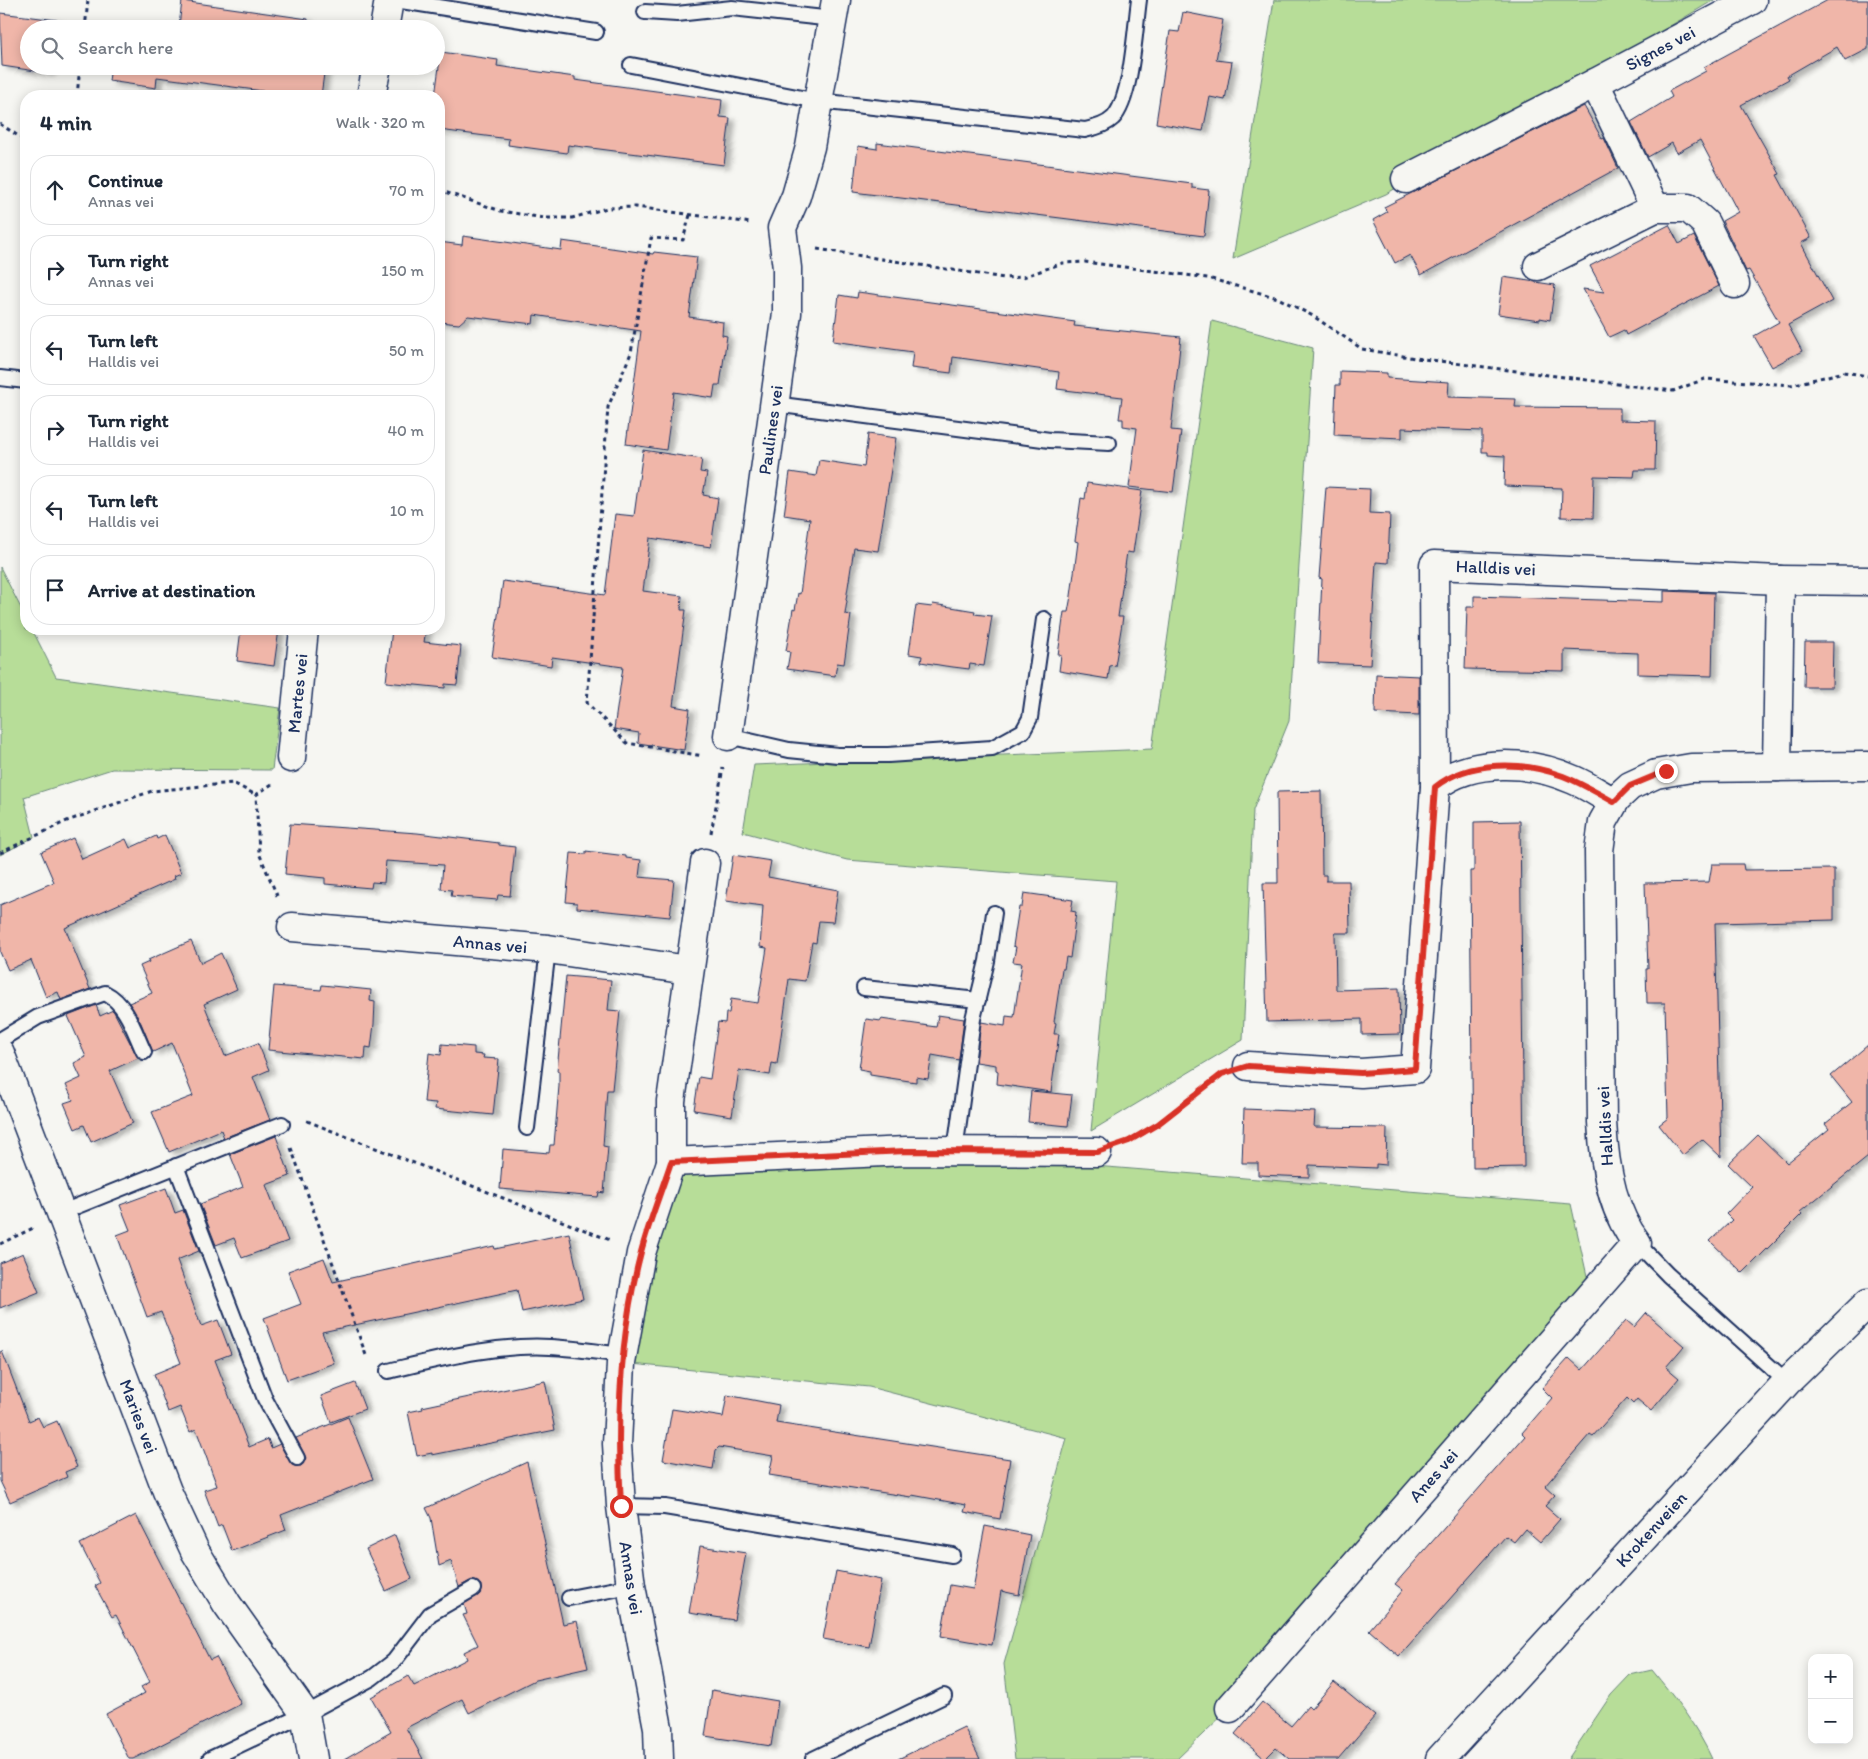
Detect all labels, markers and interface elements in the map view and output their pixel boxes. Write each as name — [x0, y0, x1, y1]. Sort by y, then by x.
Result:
search box — [20, 20, 445, 75]
street label: Signes vei — [1622, 21, 1699, 76]
icon: search — [38, 34, 66, 62]
text: Search here — [78, 36, 173, 59]
text: 4 min — [40, 110, 92, 135]
text: Walk · 320 m — [336, 113, 425, 132]
text: Continue — [88, 169, 163, 192]
icon: ahead — [41, 176, 69, 204]
text: 70 m — [389, 181, 424, 200]
text: Annas vei — [88, 192, 154, 211]
text: Turn right — [88, 249, 169, 272]
icon: right — [41, 256, 69, 284]
text: 150 m — [381, 261, 424, 280]
text: Annas vei — [88, 272, 154, 291]
text: Turn left — [88, 329, 158, 352]
icon: left — [41, 336, 69, 364]
text: 50 m — [389, 341, 424, 360]
text: Halldis vei — [88, 352, 159, 371]
street label: Paulines vei — [754, 384, 788, 476]
text: Turn right — [88, 409, 169, 432]
icon: right — [41, 416, 69, 444]
text: 40 m — [387, 421, 424, 440]
text: Halldis vei — [88, 432, 159, 451]
text: Turn left — [88, 489, 158, 512]
icon: left — [41, 496, 69, 524]
text: 10 m — [390, 501, 424, 520]
text: Halldis vei — [88, 512, 159, 531]
street label: Halldis vei — [1455, 555, 1536, 580]
icon: arrive — [41, 576, 69, 604]
text: Arrive at destination — [88, 579, 255, 602]
street label: Martes vei — [283, 653, 312, 734]
route end — [1655, 760, 1678, 783]
street label: Annas vei — [452, 930, 528, 958]
street label: Halldis vei — [1592, 1085, 1618, 1167]
street label: Maries vei — [114, 1376, 163, 1457]
street label: Anes vei — [1404, 1444, 1463, 1507]
street label: Krokenveien — [1611, 1487, 1692, 1572]
route start — [610, 1495, 633, 1518]
street label: Annas vei — [614, 1540, 648, 1616]
map controls — [1808, 1654, 1853, 1744]
button: + — [1808, 1654, 1853, 1699]
button: − — [1808, 1699, 1853, 1744]

